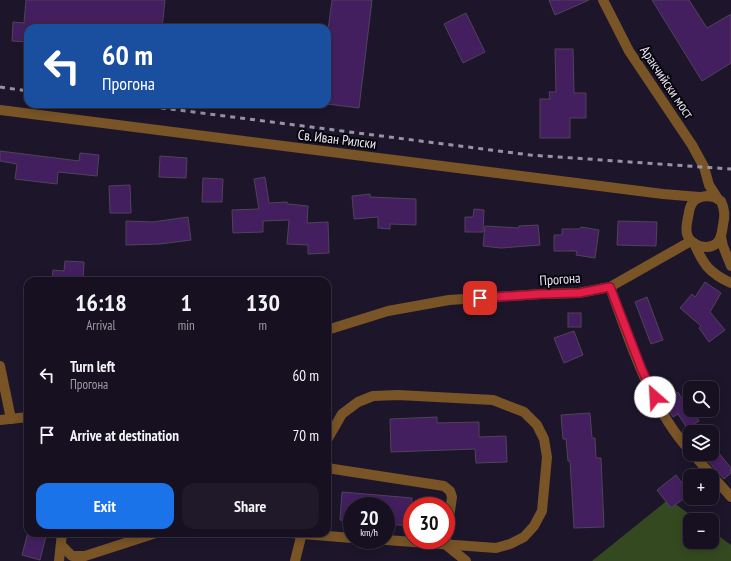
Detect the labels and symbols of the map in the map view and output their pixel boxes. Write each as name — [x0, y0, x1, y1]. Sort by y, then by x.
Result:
street label: Аракчийски мост — [636, 42, 698, 122]
street label: Св. Иван Рилски — [297, 125, 377, 153]
street label: Прогона — [539, 269, 581, 289]
pin — [463, 281, 497, 315]
position arrow — [634, 376, 676, 418]
speed limit sign: 30 — [403, 497, 455, 549]

